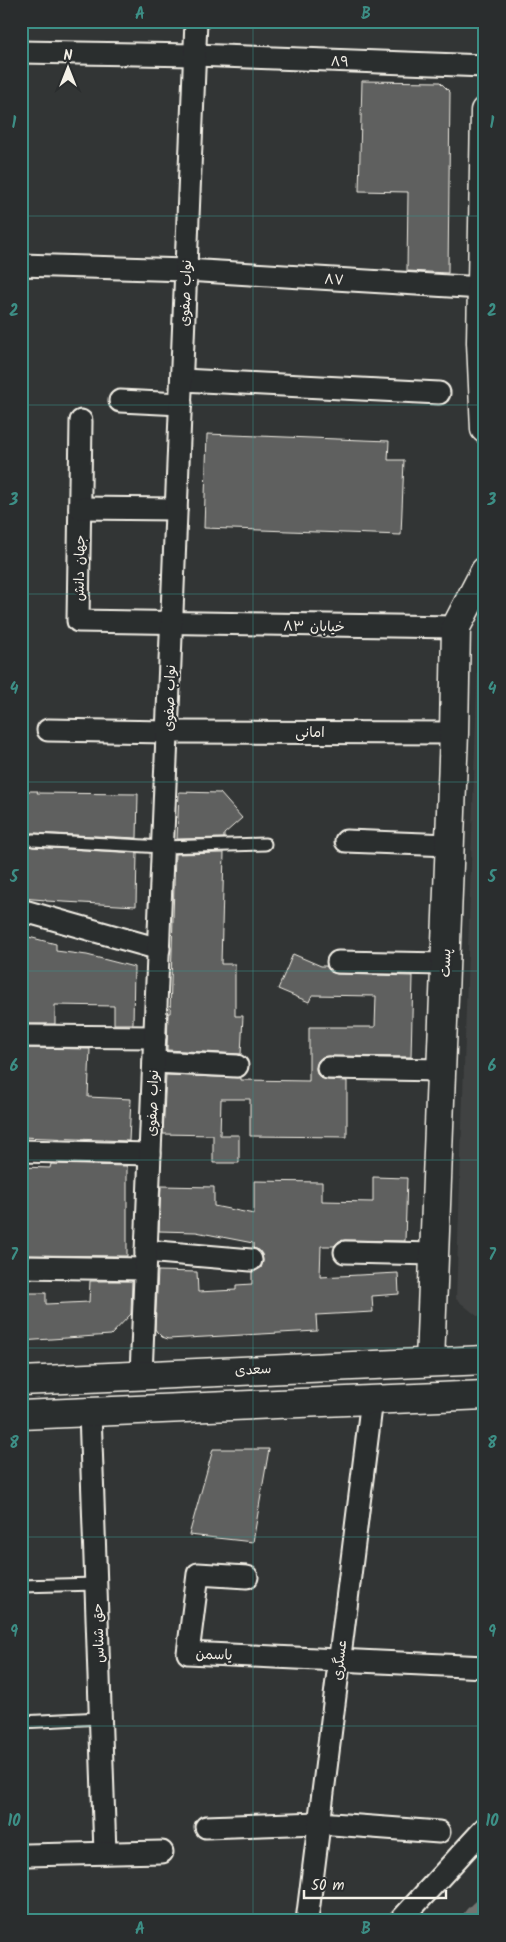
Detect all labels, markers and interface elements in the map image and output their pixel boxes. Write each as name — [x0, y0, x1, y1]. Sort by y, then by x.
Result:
text: A — [135, 2, 145, 27]
text: B — [361, 2, 371, 27]
north arrow — [42, 42, 92, 92]
text: N — [64, 45, 73, 67]
street label: ۸۹ — [330, 51, 350, 73]
text: 1 — [12, 111, 17, 136]
text: 1 — [490, 111, 495, 136]
street label: نواب صفوی — [174, 259, 198, 327]
street label: ۸۷ — [324, 268, 344, 291]
text: 2 — [9, 299, 19, 324]
text: 2 — [487, 299, 497, 324]
text: 3 — [9, 488, 19, 513]
text: 3 — [487, 488, 497, 513]
street label: جهان دانش — [68, 535, 92, 601]
street label: خیابان ۸۳ — [283, 615, 345, 639]
street label: نواب صفوی — [158, 664, 182, 732]
text: 4 — [10, 677, 19, 702]
text: 4 — [488, 677, 497, 702]
street label: امانی — [295, 722, 325, 744]
text: 5 — [9, 865, 20, 890]
text: 5 — [487, 865, 498, 890]
street label: پست — [435, 948, 457, 978]
text: 6 — [10, 1054, 19, 1079]
text: 6 — [488, 1054, 497, 1079]
street label: نواب صفوی — [141, 1069, 165, 1137]
text: 7 — [10, 1243, 18, 1268]
text: 7 — [488, 1243, 496, 1268]
street label: سعدی — [234, 1358, 272, 1382]
text: 8 — [9, 1431, 19, 1456]
text: 8 — [487, 1431, 497, 1456]
street label: حق شناس — [87, 1603, 111, 1663]
text: 9 — [10, 1620, 18, 1645]
text: 9 — [488, 1620, 496, 1645]
street label: عسگری — [327, 1639, 353, 1682]
street label: یاسمن — [195, 1643, 233, 1667]
text: 10 — [7, 1809, 21, 1834]
text: 10 — [485, 1809, 499, 1834]
scale bar — [304, 1867, 446, 1899]
text: 50 m — [311, 1874, 345, 1898]
text: A — [135, 1917, 145, 1942]
text: B — [361, 1917, 371, 1942]

